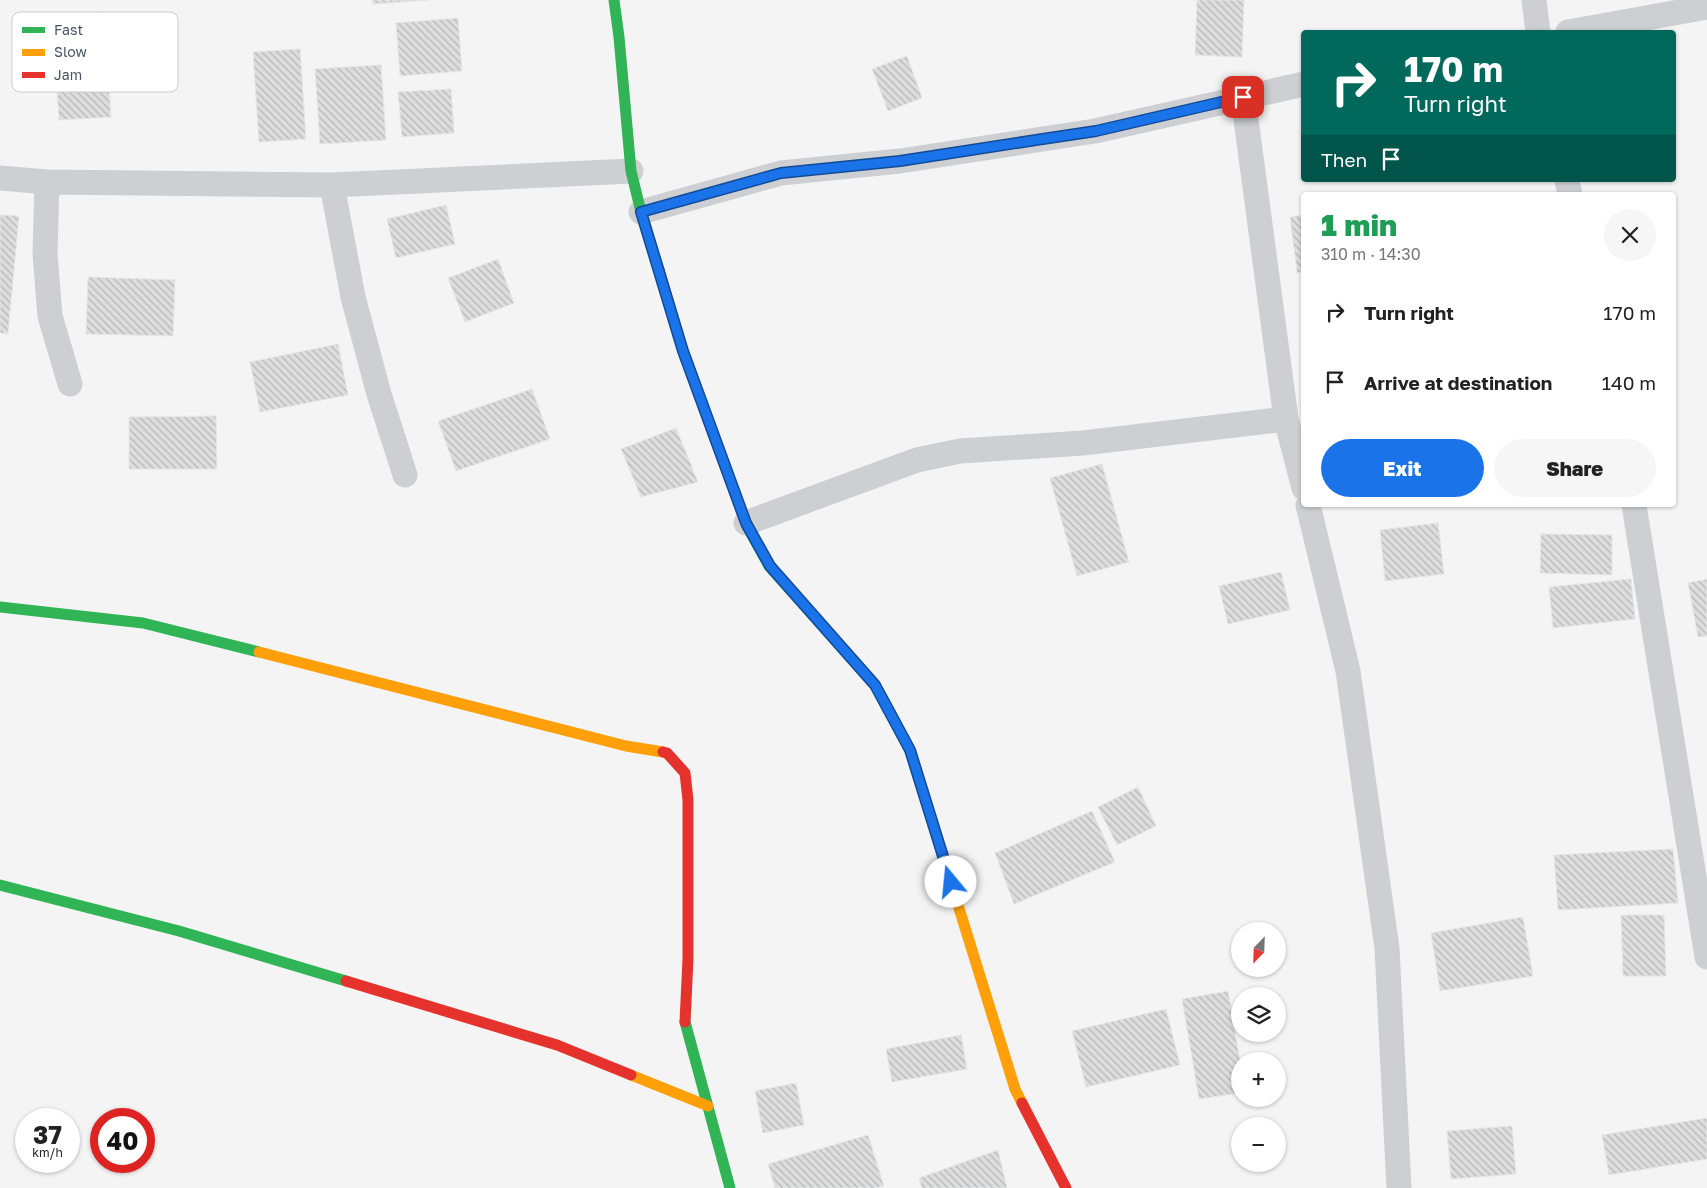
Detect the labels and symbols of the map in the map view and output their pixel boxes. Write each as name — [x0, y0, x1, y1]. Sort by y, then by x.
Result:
legend — [12, 12, 178, 92]
text: Fast — [54, 21, 83, 38]
text: Slow — [54, 43, 87, 60]
text: Jam — [54, 66, 82, 83]
pin — [1222, 76, 1264, 118]
position arrow — [924, 855, 976, 907]
north arrow — [1231, 922, 1286, 978]
speed limit sign: 40 — [90, 1108, 155, 1173]

